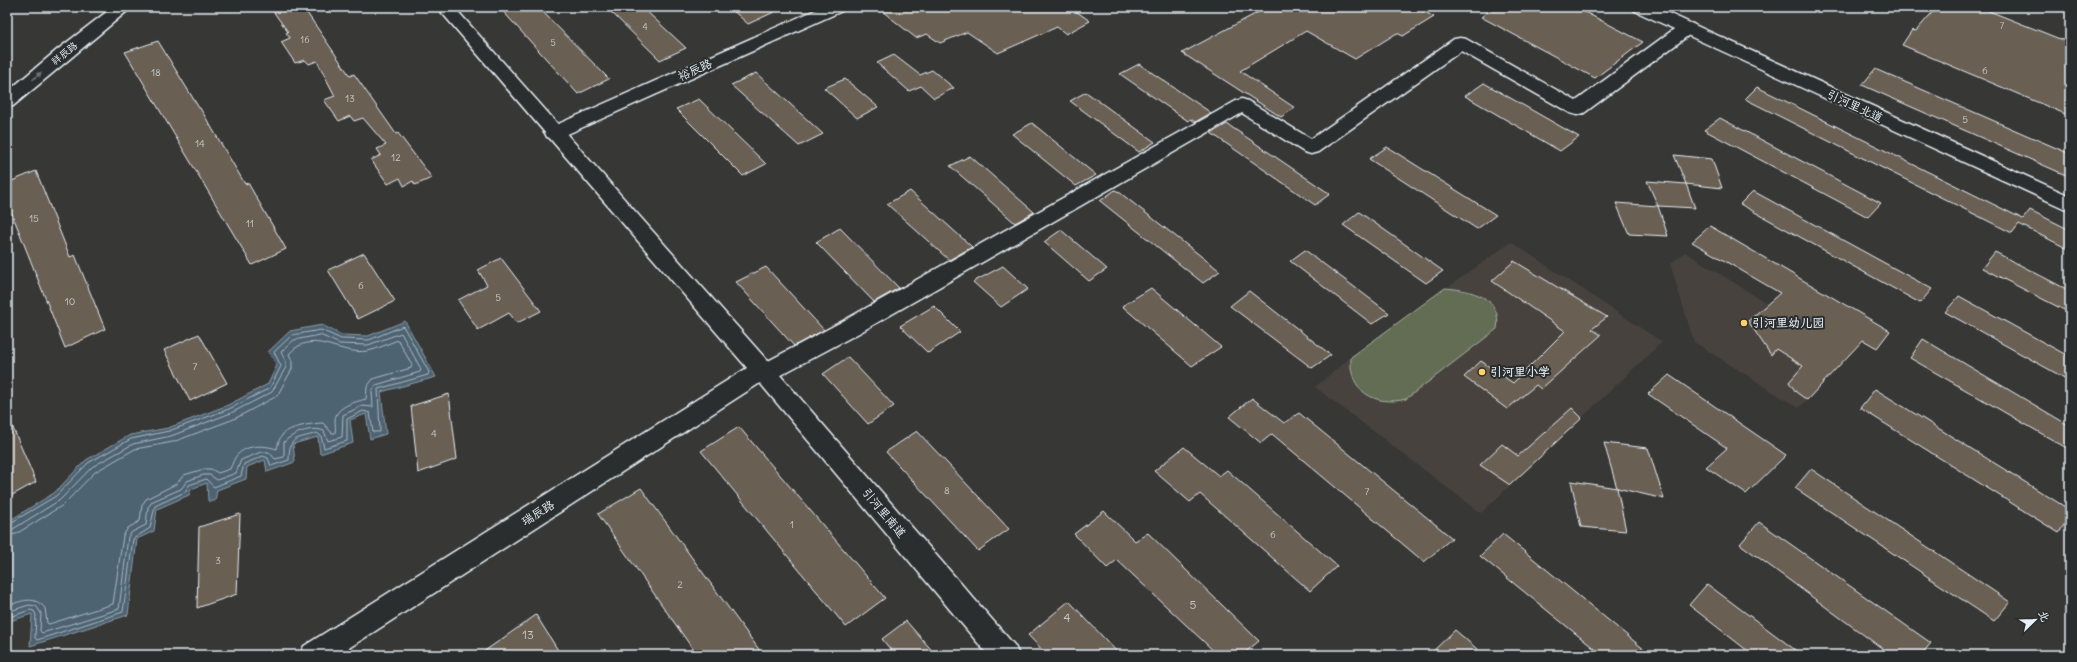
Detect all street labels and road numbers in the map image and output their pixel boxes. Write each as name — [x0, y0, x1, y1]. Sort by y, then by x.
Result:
street label: 祥辰路 — [49, 39, 80, 68]
street label: 裕辰路 — [675, 55, 714, 84]
street label: 引河里北道 — [1825, 86, 1886, 125]
street label: 引河里南道 — [859, 485, 909, 540]
street label: 瑞辰路 — [518, 497, 557, 528]

